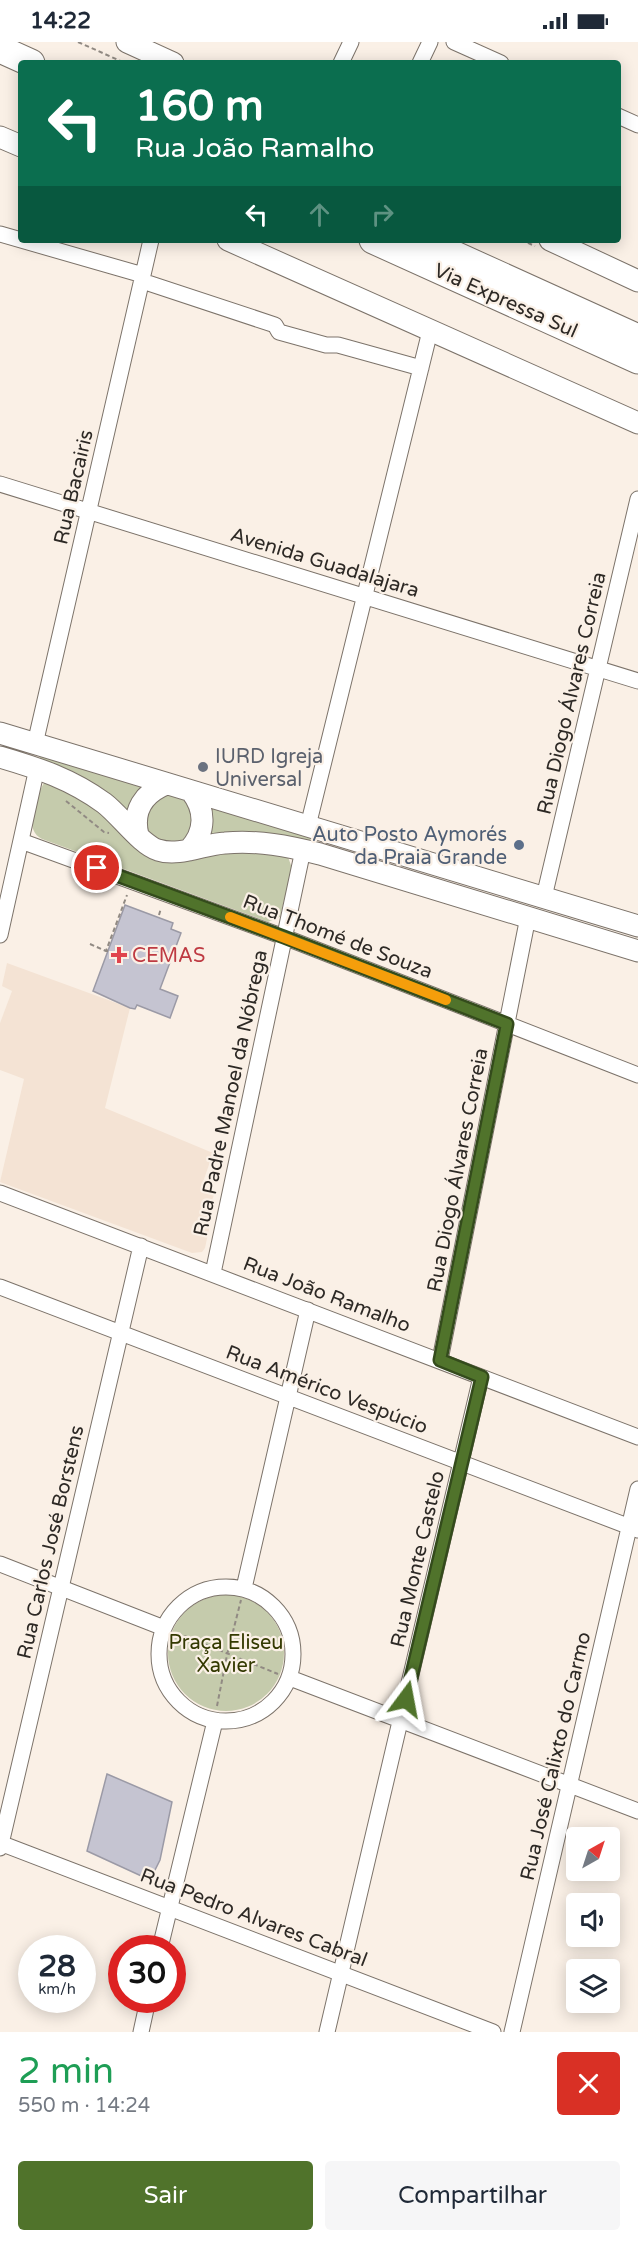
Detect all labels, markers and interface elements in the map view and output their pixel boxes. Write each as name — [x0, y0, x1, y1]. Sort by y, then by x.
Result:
text: 14:22 — [30, 8, 91, 34]
text: 160 m — [135, 81, 264, 132]
icon: left — [36, 84, 114, 162]
text: Rua João Ramalho — [135, 132, 374, 165]
icon: left — [240, 198, 273, 231]
icon: ahead — [303, 198, 336, 231]
icon: right — [366, 198, 399, 231]
street label: Via Expressa Sul — [430, 258, 581, 343]
street label: Rua Bacairis — [49, 427, 99, 547]
street label: Avenida Guadalajara — [227, 523, 422, 603]
street label: Rua Diogo Álvares Correia — [531, 569, 612, 817]
place label: IURD Igreja Universal — [215, 745, 323, 792]
marker: IURD Igreja Universal — [196, 760, 210, 774]
place label: Auto Posto Aymorés da Praia Grande — [312, 823, 507, 870]
marker: Auto Posto Aymorés da Praia Grande — [512, 838, 526, 852]
pin — [71, 842, 122, 893]
icon: arrive — [80, 851, 113, 884]
street label: Rua Thomé de Souza — [239, 890, 436, 984]
place label: CEMAS — [132, 944, 205, 968]
marker: CEMAS — [110, 946, 128, 964]
street label: Rua Padre Manoel da Nóbrega — [189, 948, 273, 1239]
street label: Rua Diogo Álvares Correia — [422, 1046, 493, 1294]
street label: Rua João Ramalho — [240, 1252, 414, 1338]
street label: Rua Américo Vespúcio — [222, 1340, 431, 1440]
street label: Rua Carlos José Borstens — [12, 1423, 90, 1661]
street label: Rua Monte Castelo — [386, 1469, 450, 1650]
street label: Rua José Calixto do Carmo — [516, 1630, 596, 1883]
park label: Praça Eliseu Xavier — [168, 1631, 284, 1678]
position arrow — [374, 1667, 438, 1731]
north arrow — [566, 1827, 620, 1881]
map controls — [566, 1827, 620, 2013]
street label: Rua Pedro Alvares Cabral — [137, 1863, 371, 1972]
button: sound — [566, 1893, 620, 1947]
speed limit sign: 30 — [108, 1935, 186, 2013]
text: 28 — [38, 1948, 76, 1985]
button: layers — [566, 1959, 620, 2013]
text: km/h — [38, 1980, 76, 1998]
text: 2 min — [18, 2050, 114, 2093]
button: close — [557, 2052, 620, 2115]
text: 550 m · 14:24 — [18, 2094, 150, 2118]
button: Sair — [18, 2161, 313, 2230]
button: Compartilhar — [325, 2161, 620, 2230]

